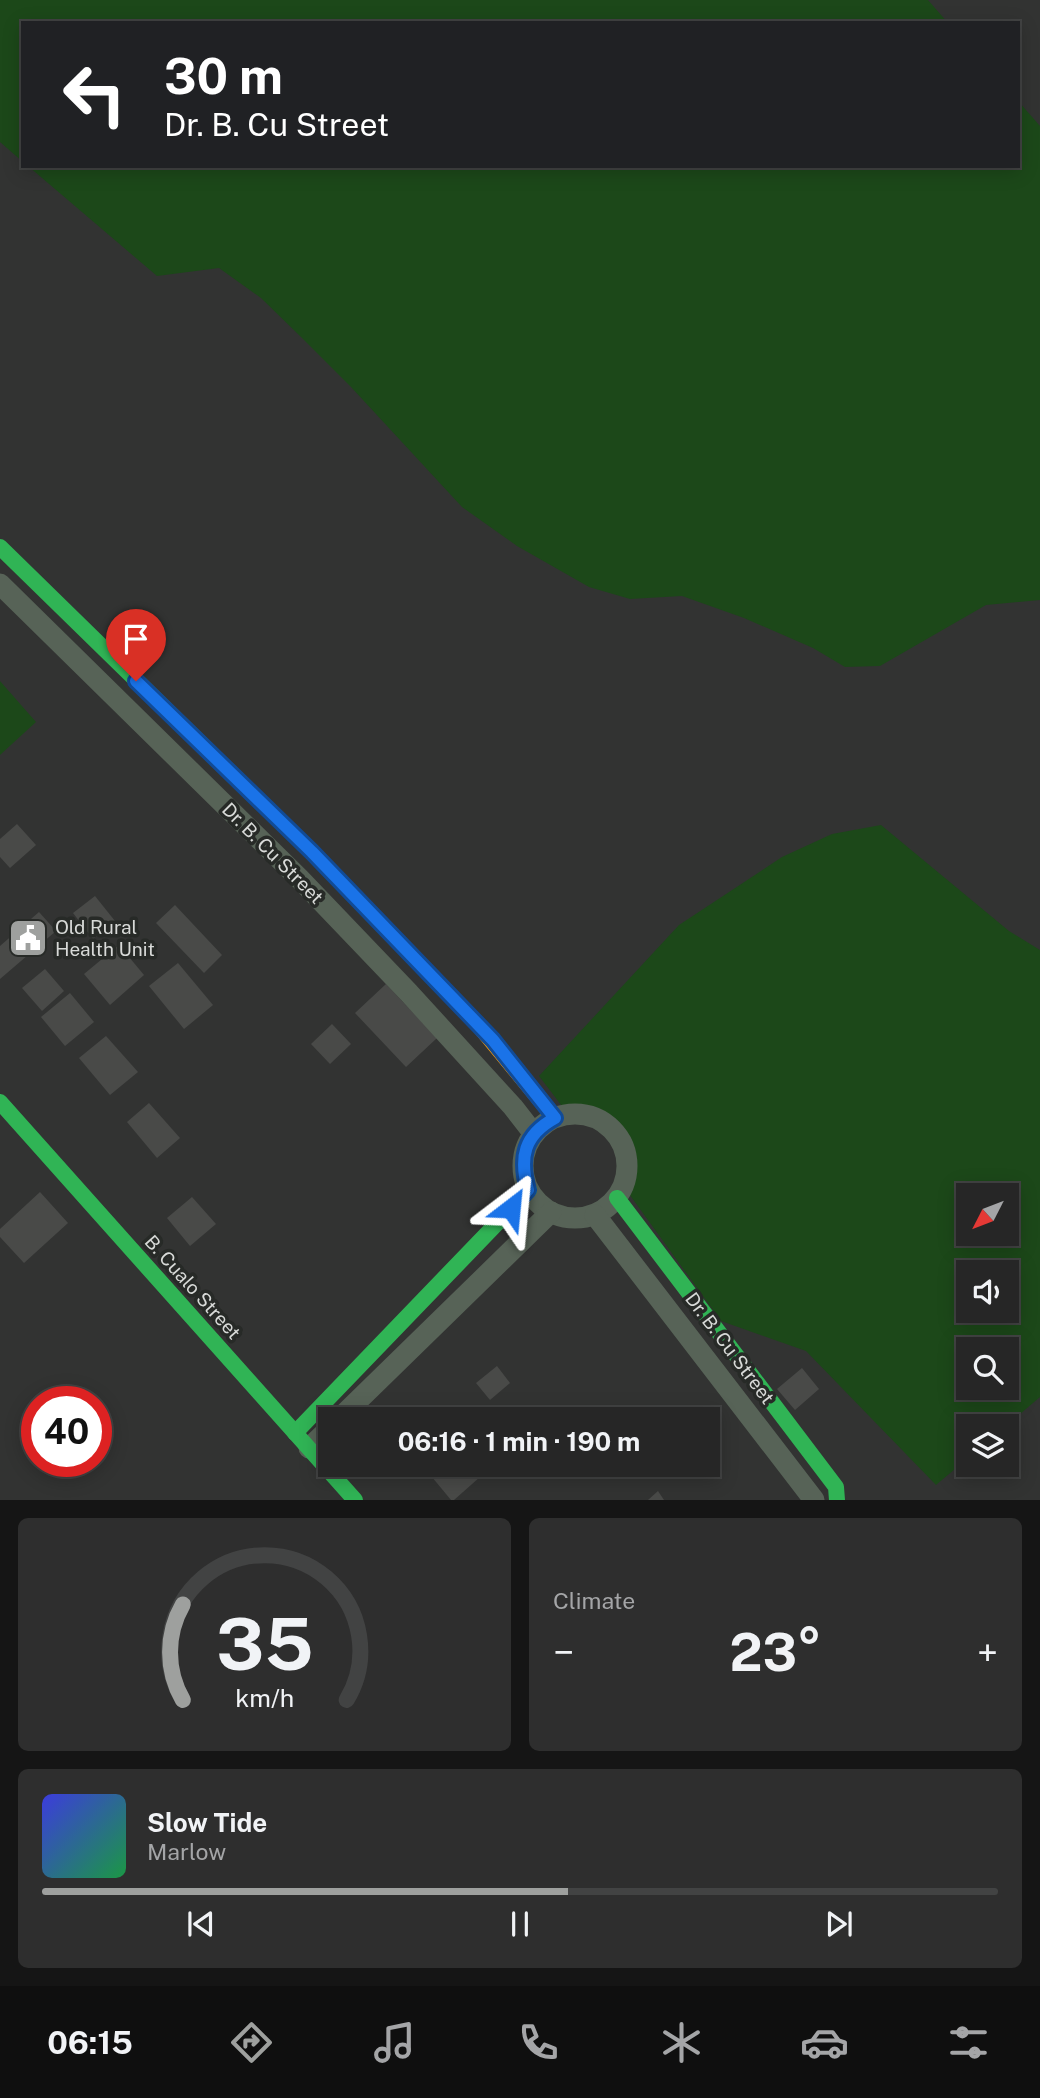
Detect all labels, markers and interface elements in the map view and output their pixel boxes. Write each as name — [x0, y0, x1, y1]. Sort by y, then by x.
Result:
text: 30 m — [164, 47, 283, 105]
icon: left — [49, 49, 140, 140]
text: Dr. B. Cu Street — [164, 106, 389, 143]
pin — [106, 609, 166, 681]
icon: arrive — [117, 620, 155, 658]
street label: Dr. B. Cu Street — [218, 798, 328, 908]
place label: Old Rural Health Unit — [55, 916, 155, 960]
public building icon: Old Rural Health Unit — [7, 917, 49, 959]
position arrow — [474, 1171, 548, 1245]
north arrow — [956, 1183, 1018, 1246]
map controls — [956, 1183, 1019, 1477]
street label: B. Cualo Street — [141, 1231, 245, 1343]
button: sound — [956, 1260, 1019, 1323]
street label: Dr. B. Cu Street — [681, 1288, 779, 1408]
button: search — [956, 1337, 1019, 1400]
speed limit sign: 40 — [21, 1386, 112, 1477]
button: layers — [956, 1414, 1019, 1477]
text: 06:16 · 1 min · 190 m — [398, 1426, 640, 1457]
text: Climate — [553, 1587, 635, 1614]
text: 35 — [216, 1602, 313, 1687]
text: 23° — [729, 1622, 822, 1683]
text: − — [553, 1630, 574, 1675]
text: + — [977, 1630, 998, 1675]
text: km/h — [235, 1683, 294, 1713]
text: Slow Tide — [147, 1807, 267, 1838]
text: Marlow — [147, 1838, 226, 1865]
icon: previous — [182, 1905, 220, 1943]
icon: pause — [501, 1905, 539, 1943]
icon: next — [820, 1905, 858, 1943]
icon: directions — [227, 2018, 276, 2067]
icon: music — [370, 2018, 419, 2067]
icon: phone — [514, 2018, 563, 2067]
icon: climate — [657, 2018, 706, 2067]
icon: car — [800, 2018, 849, 2067]
icon: filters — [944, 2018, 993, 2067]
text: 06:15 — [47, 2024, 133, 2061]

